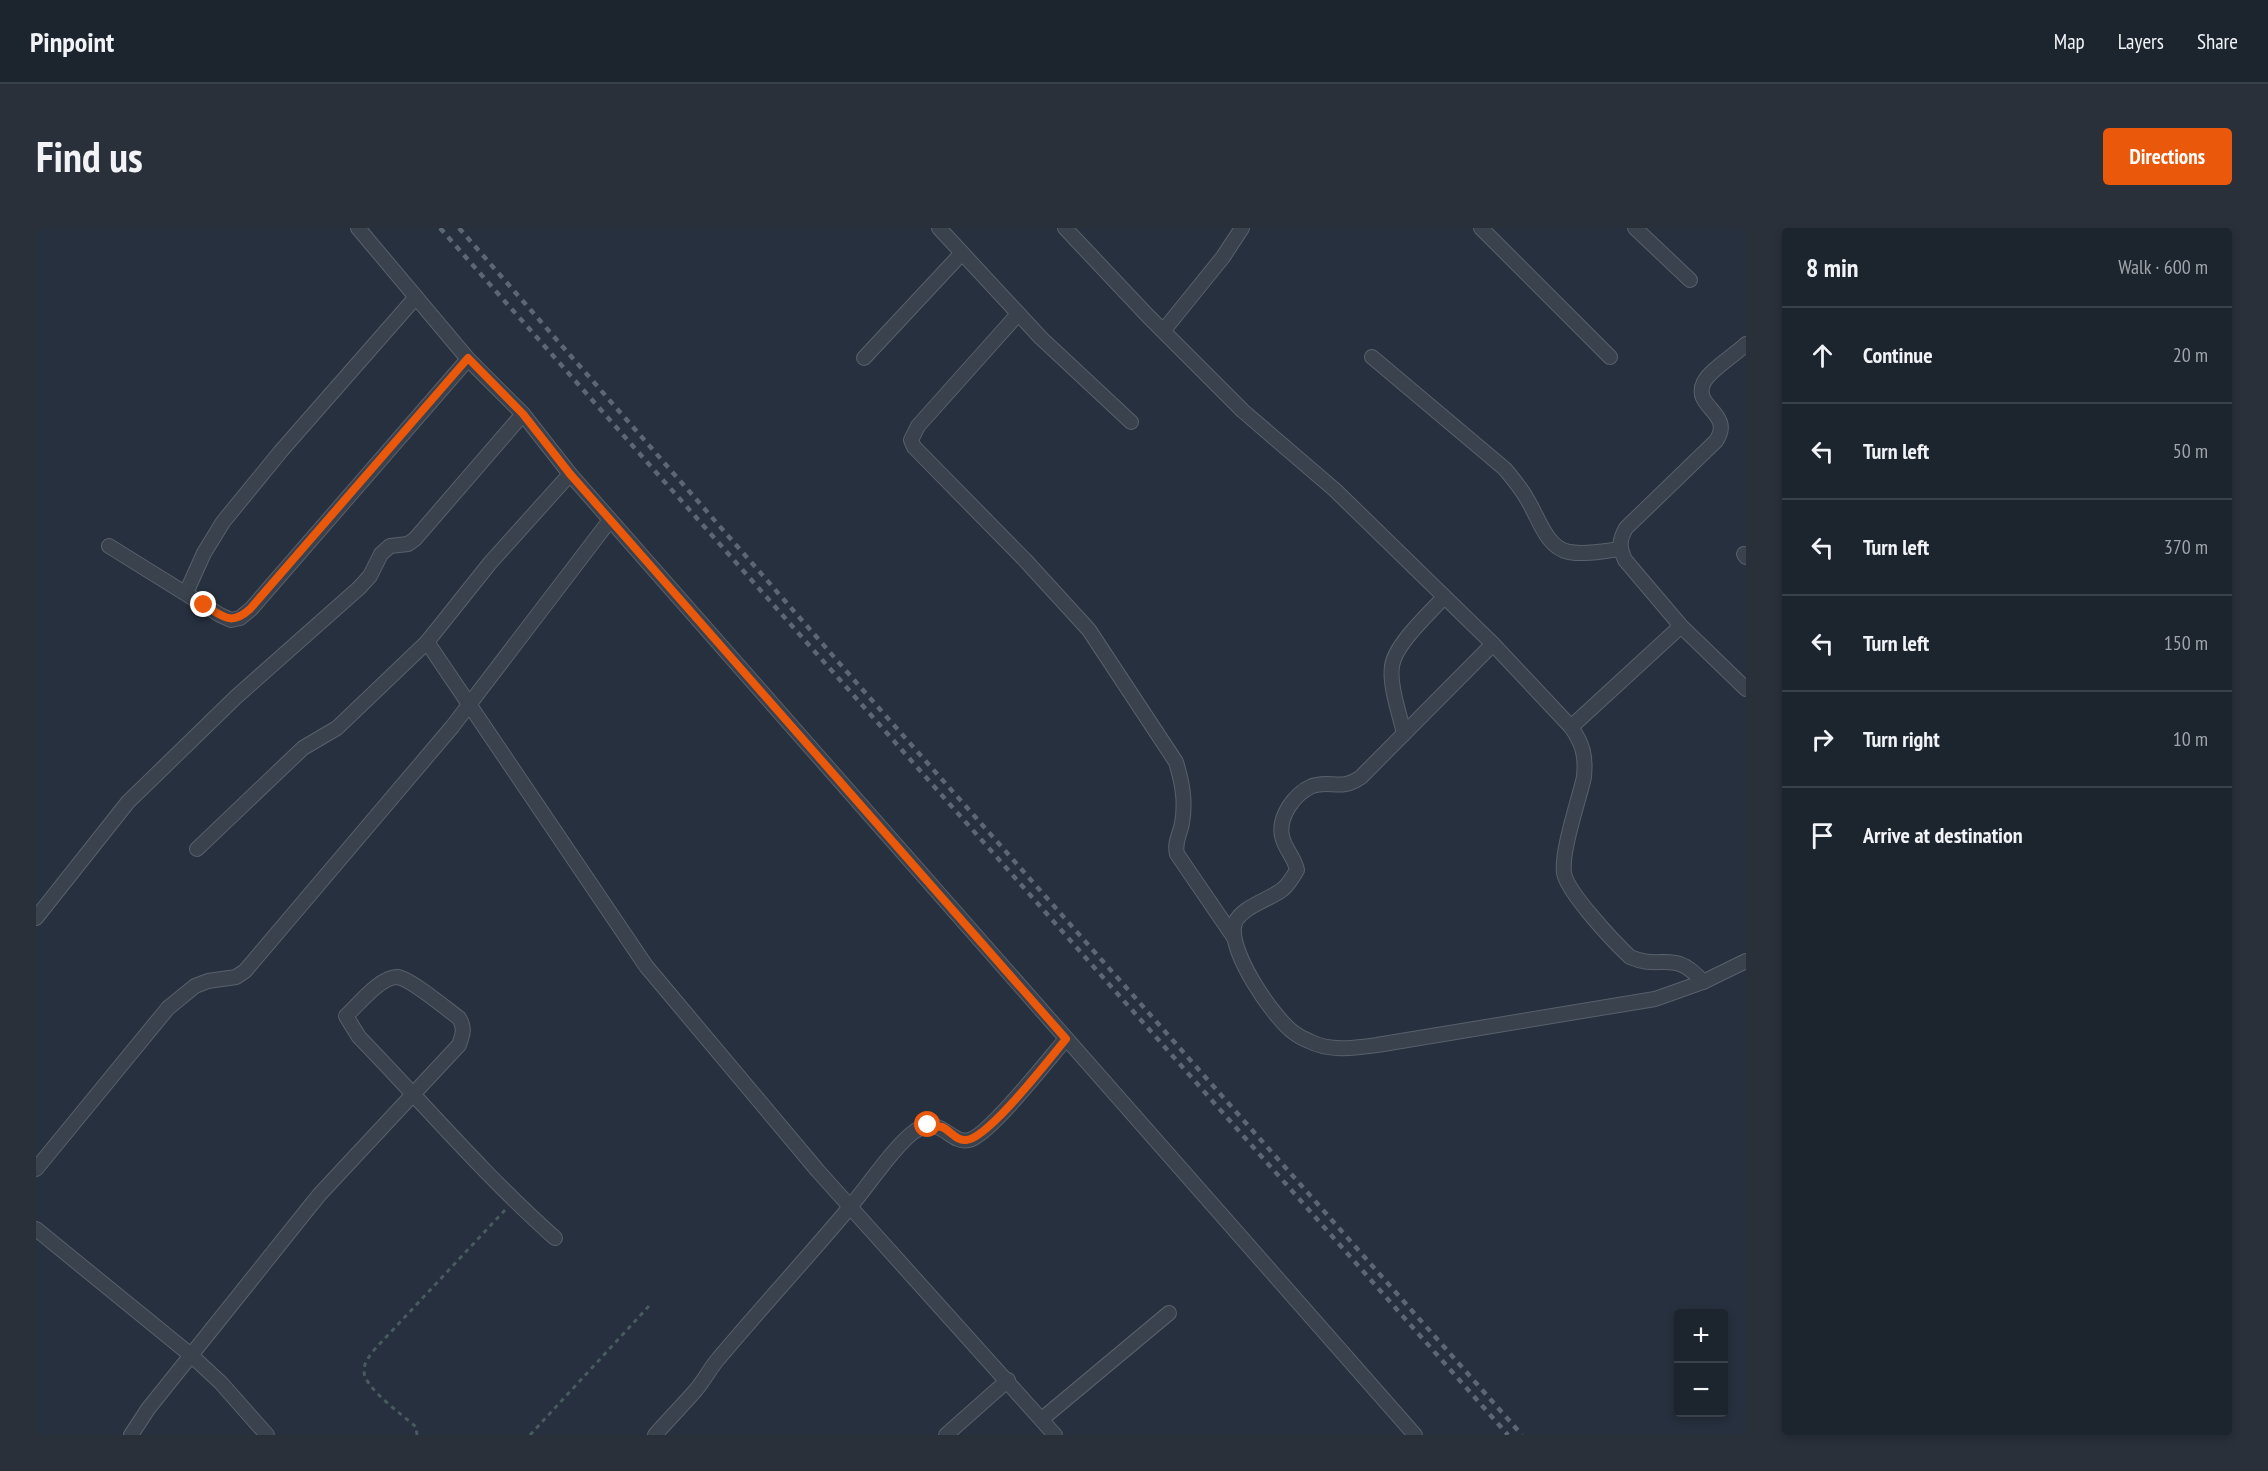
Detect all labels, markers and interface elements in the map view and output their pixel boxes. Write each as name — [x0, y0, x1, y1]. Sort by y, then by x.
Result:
text: Pinpoint — [30, 23, 114, 60]
text: Map — [2054, 28, 2085, 55]
text: Layers — [2118, 28, 2164, 55]
text: Share — [2197, 28, 2238, 55]
button: Directions — [2103, 128, 2232, 185]
text: Find us — [36, 129, 143, 184]
text: 8 min — [1806, 251, 1859, 284]
text: Walk · 600 m — [2118, 254, 2208, 280]
icon: ahead — [1806, 339, 1839, 372]
text: Continue — [1863, 341, 1933, 369]
text: 20 m — [2173, 342, 2208, 368]
icon: left — [1806, 435, 1839, 468]
text: Turn left — [1863, 437, 1929, 465]
text: 50 m — [2173, 438, 2208, 464]
icon: left — [1806, 531, 1839, 564]
text: Turn left — [1863, 533, 1929, 561]
text: 370 m — [2164, 534, 2208, 560]
route end — [190, 591, 216, 617]
icon: left — [1806, 627, 1839, 660]
text: Turn left — [1863, 629, 1929, 657]
text: 150 m — [2164, 630, 2208, 656]
icon: right — [1806, 723, 1839, 756]
text: Turn right — [1863, 725, 1940, 753]
text: 10 m — [2173, 726, 2208, 752]
icon: arrive — [1806, 819, 1839, 852]
text: Arrive at destination — [1863, 821, 2023, 849]
route start — [914, 1111, 940, 1137]
map controls — [1674, 1309, 1728, 1417]
button: + — [1674, 1309, 1728, 1363]
button: − — [1674, 1363, 1728, 1417]

